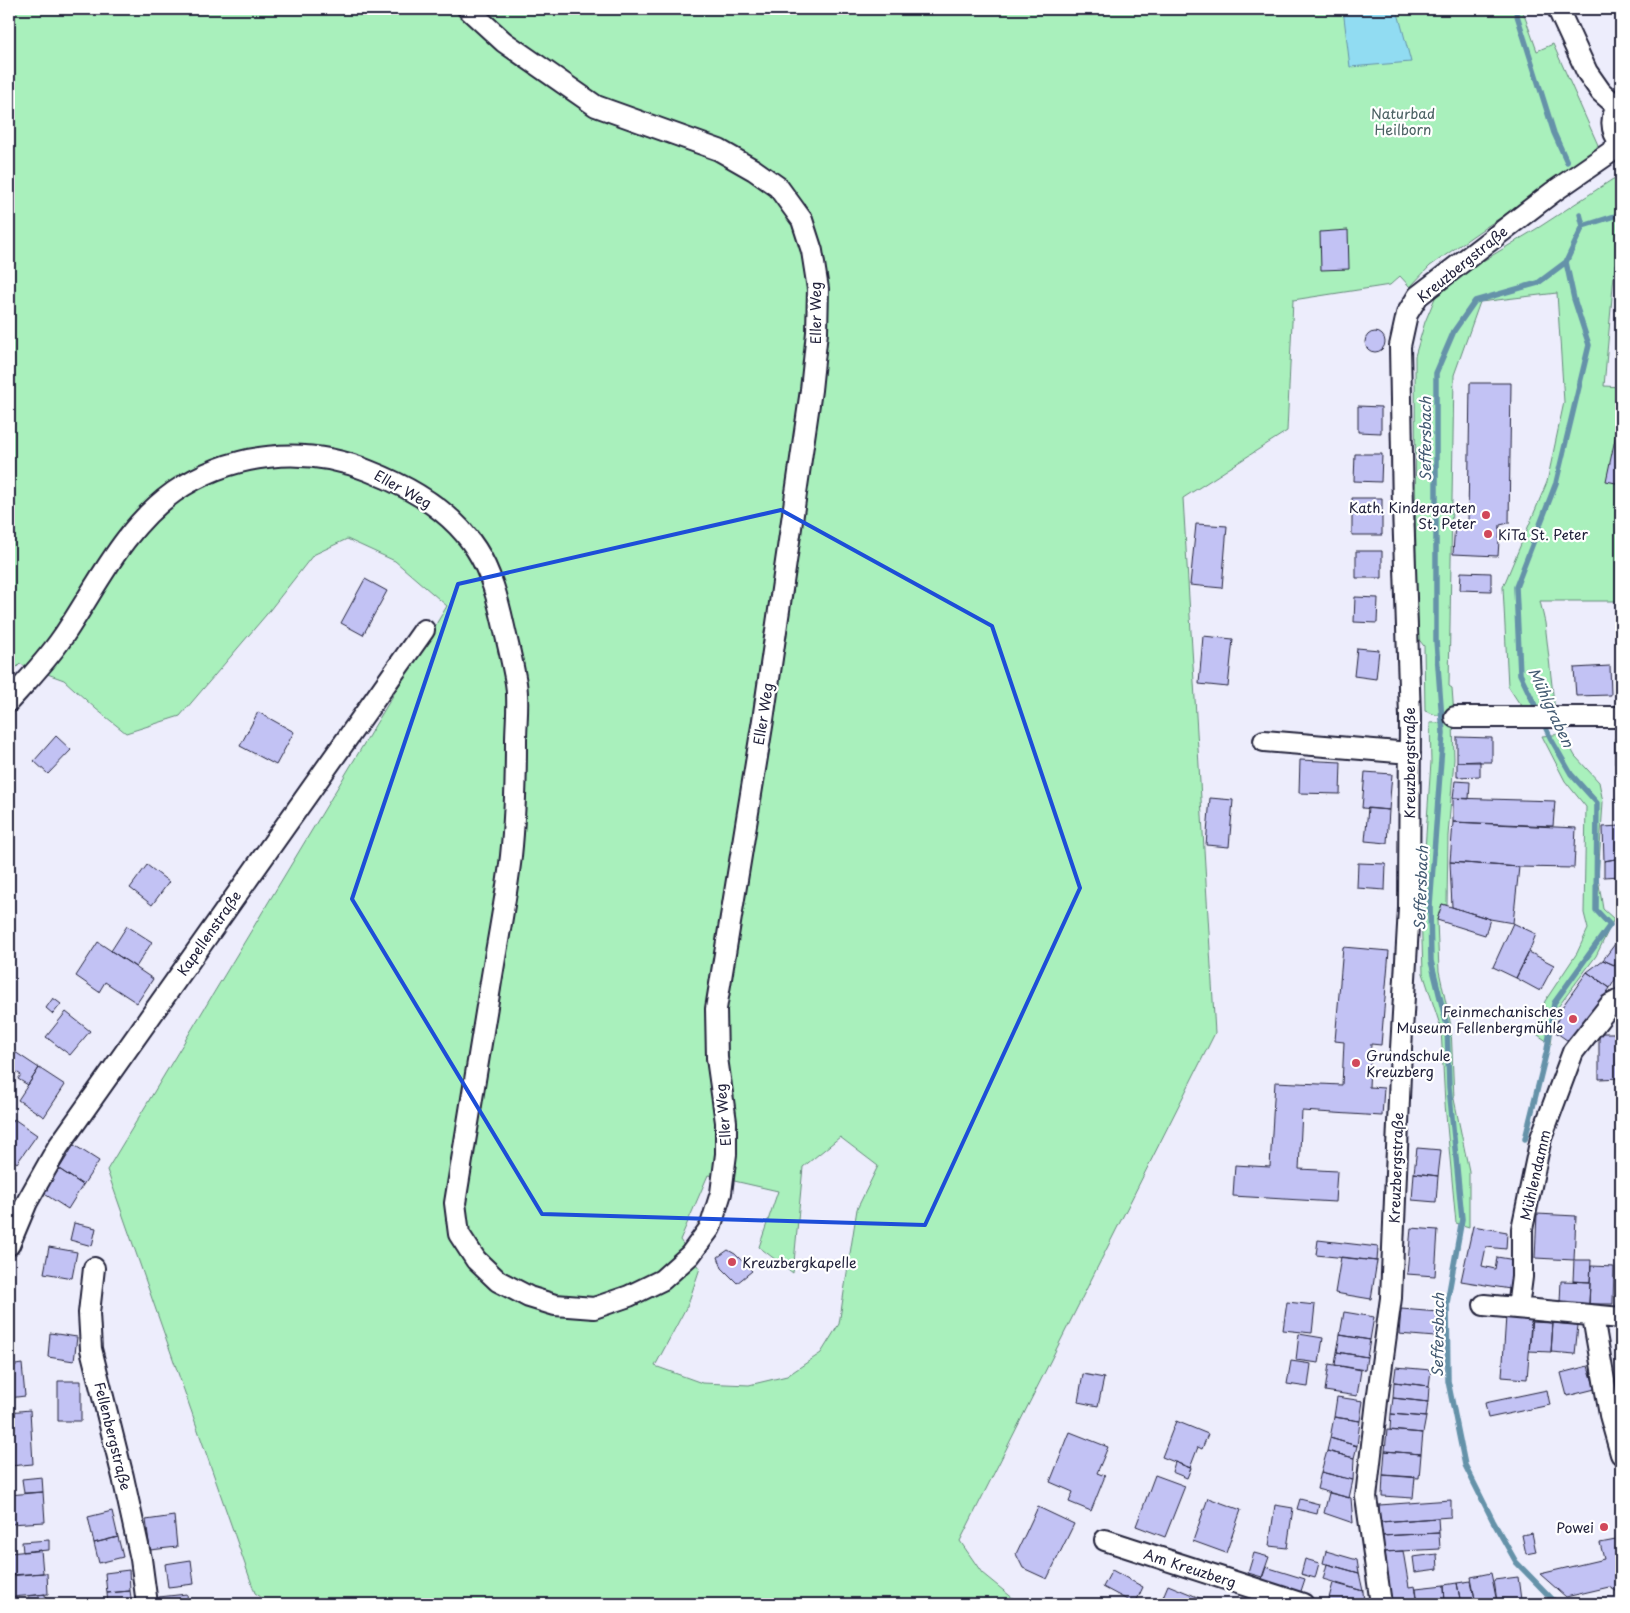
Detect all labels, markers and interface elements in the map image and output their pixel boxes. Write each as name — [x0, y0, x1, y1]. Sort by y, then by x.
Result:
park label: Naturbad Heilborn — [1371, 103, 1435, 140]
street label: Kreuzbergstraße — [1412, 221, 1512, 307]
street label: Eller Weg — [805, 282, 826, 344]
water label: Seffersbach — [1413, 397, 1436, 481]
street label: Eller Weg — [370, 465, 436, 513]
place label: Kath. Kindergarten St. Peter — [1349, 497, 1476, 534]
marker: Kath. Kindergarten St. Peter — [1480, 509, 1492, 521]
place label: KiTa St. Peter — [1498, 524, 1588, 545]
marker: KiTa St. Peter — [1482, 528, 1494, 540]
water label: Mühlgraben — [1524, 663, 1581, 751]
street label: Eller Weg — [748, 681, 778, 747]
street label: Kreuzbergstraße — [1399, 707, 1420, 819]
water label: Seffersbach — [1407, 845, 1433, 931]
street label: Kapellenstraße — [172, 886, 246, 980]
place label: Feinmechanisches Museum Fellenbergmühle — [1396, 1001, 1563, 1038]
marker: Feinmechanisches Museum Fellenbergmühle — [1567, 1013, 1579, 1025]
place label: Grundschule Kreuzberg — [1366, 1045, 1451, 1082]
marker: Grundschule Kreuzberg — [1350, 1057, 1362, 1069]
street label: Eller Weg — [710, 1083, 736, 1147]
street label: Kreuzbergstraße — [1384, 1112, 1408, 1224]
street label: Mühlendamm — [1514, 1128, 1556, 1222]
place label: Kreuzbergkapelle — [742, 1252, 857, 1273]
marker: Kreuzbergkapelle — [726, 1256, 738, 1268]
water label: Seffersbach — [1425, 1292, 1449, 1377]
street label: Fellenbergstraße — [89, 1380, 137, 1492]
place label: Powei — [1556, 1517, 1594, 1538]
marker: Powei — [1598, 1521, 1610, 1533]
street label: Am Kreuzberg — [1141, 1543, 1239, 1593]

